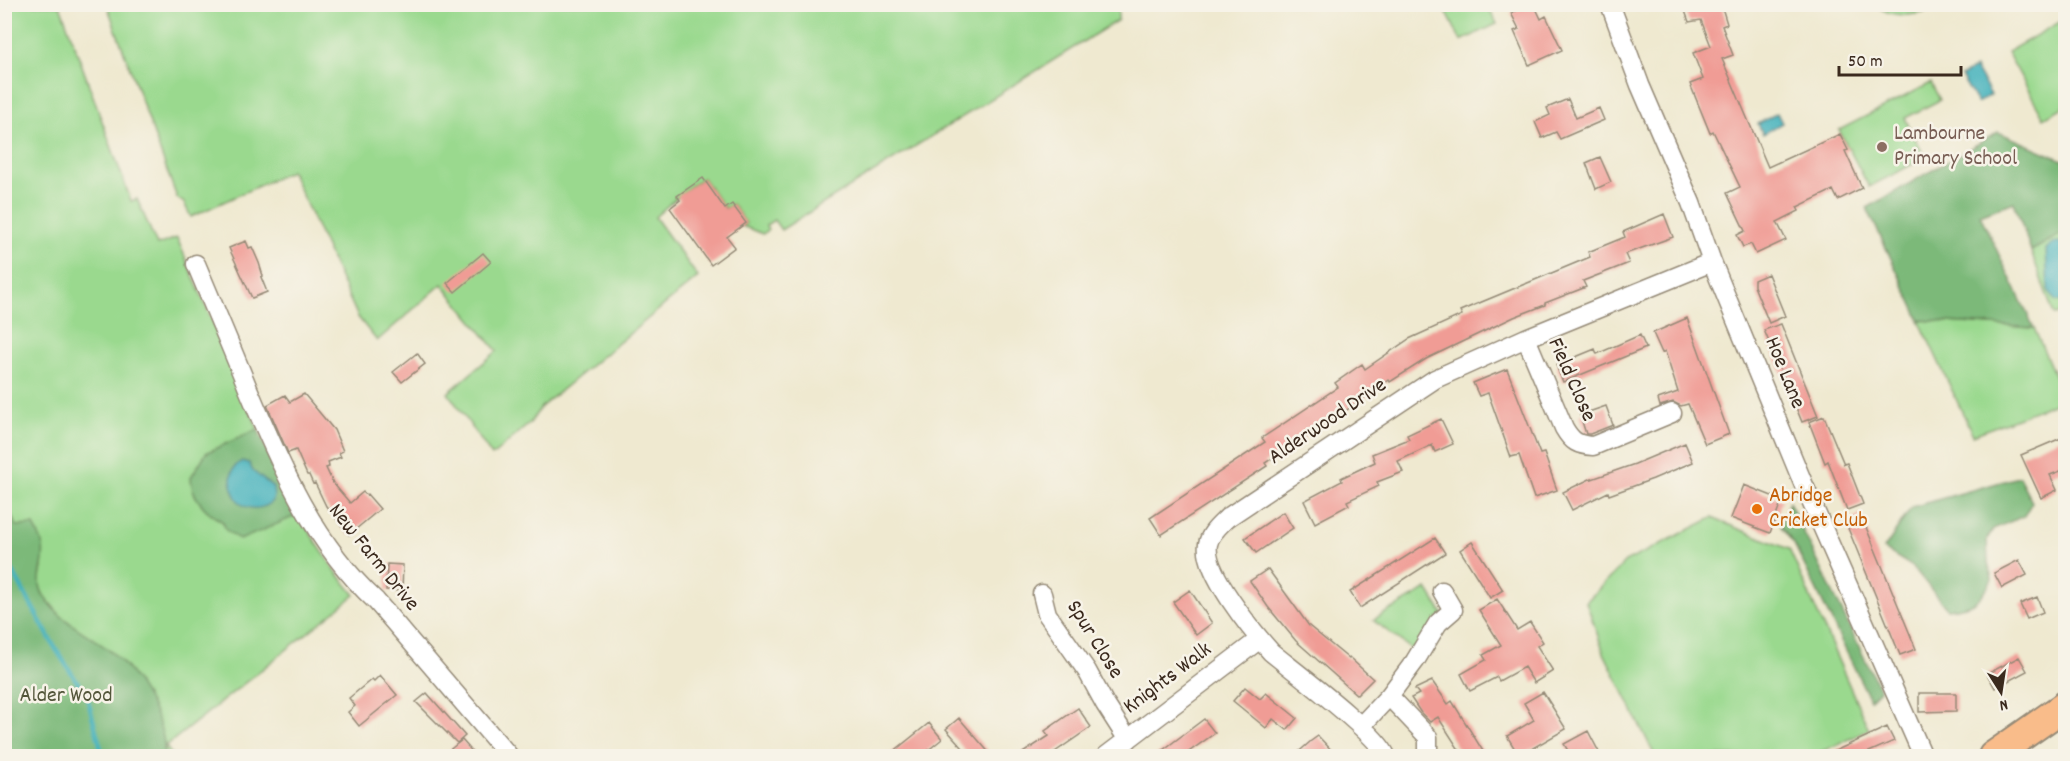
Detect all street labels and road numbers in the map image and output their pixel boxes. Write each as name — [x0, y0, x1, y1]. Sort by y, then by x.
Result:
street label: Hoe Lane — [1756, 332, 1812, 414]
street label: Field Close — [1539, 333, 1603, 427]
street label: Alderwood Drive — [1263, 371, 1393, 473]
street label: New Farm Drive — [320, 498, 426, 618]
street label: Spur Close — [1058, 595, 1130, 685]
street label: Knights Walk — [1117, 635, 1219, 723]

